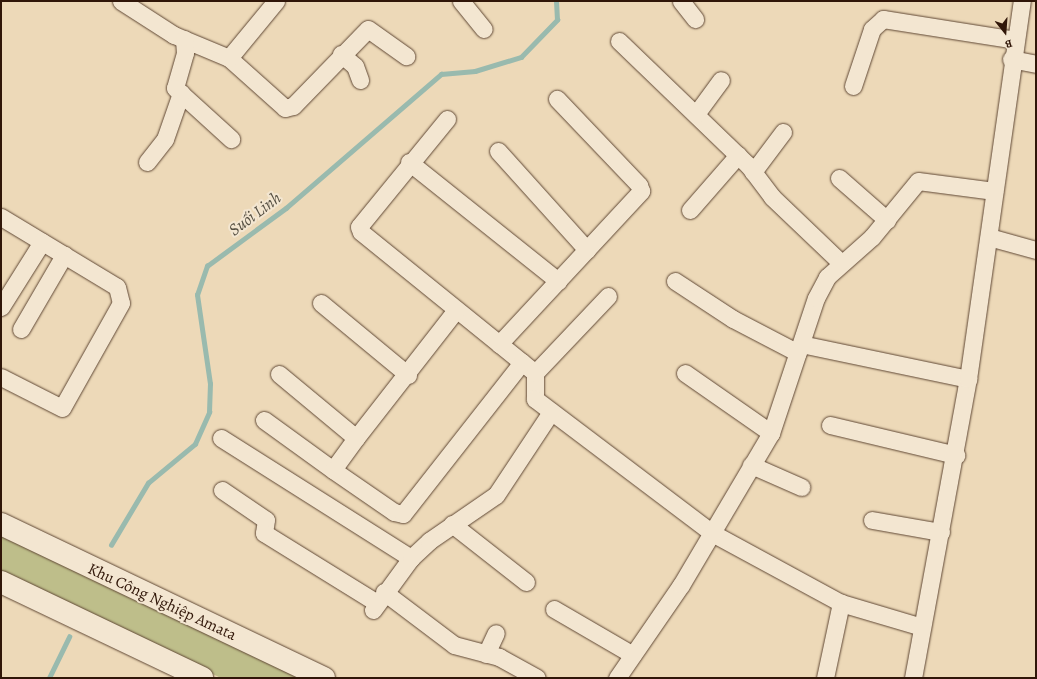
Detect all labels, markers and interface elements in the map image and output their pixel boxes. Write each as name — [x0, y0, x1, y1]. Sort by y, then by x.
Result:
north arrow — [985, 12, 1025, 52]
text: B — [1003, 36, 1014, 52]
water label: Suối Linh — [225, 188, 285, 240]
street label: Khu Công Nghiệp Amata — [85, 559, 239, 645]

